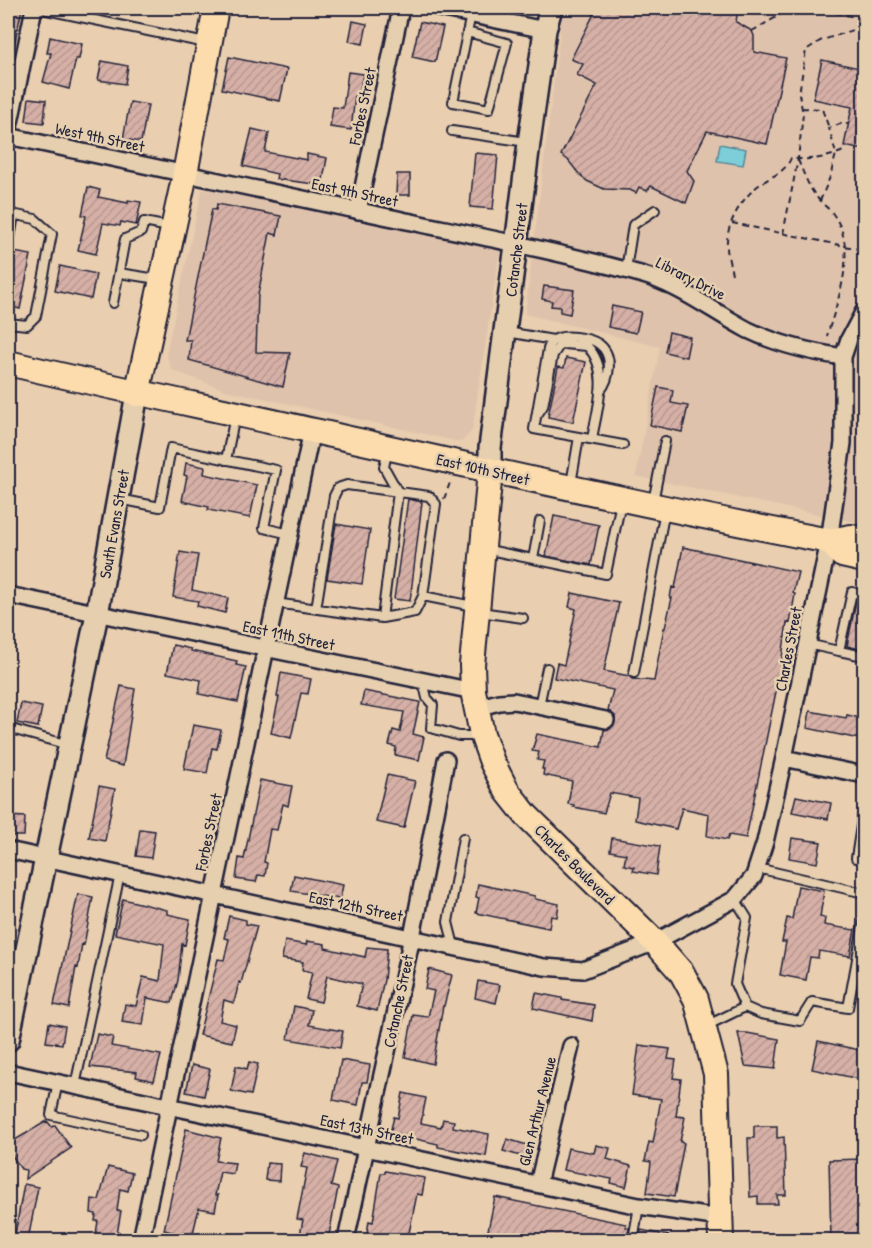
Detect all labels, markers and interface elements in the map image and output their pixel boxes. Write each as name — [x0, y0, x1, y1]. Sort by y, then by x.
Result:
street label: Forbes Street — [343, 65, 381, 148]
street label: West 9th Street — [53, 117, 147, 157]
street label: East 9th Street — [310, 172, 401, 212]
street label: Cotanche Street — [499, 201, 533, 298]
street label: Library Drive — [652, 251, 730, 305]
street label: East 10th Street — [434, 448, 532, 490]
street label: South Evans Street — [94, 467, 134, 580]
street label: Charles Street — [769, 604, 807, 693]
street label: East 11th Street — [241, 615, 337, 656]
street label: Forbes Street — [189, 791, 227, 874]
street label: Charles Boulevard — [530, 819, 620, 909]
street label: East 12th Street — [307, 885, 405, 927]
street label: Cotanche Street — [377, 952, 419, 1049]
street label: Glen Arthur Avenue — [513, 1053, 561, 1168]
street label: East 13th Street — [318, 1108, 416, 1150]

